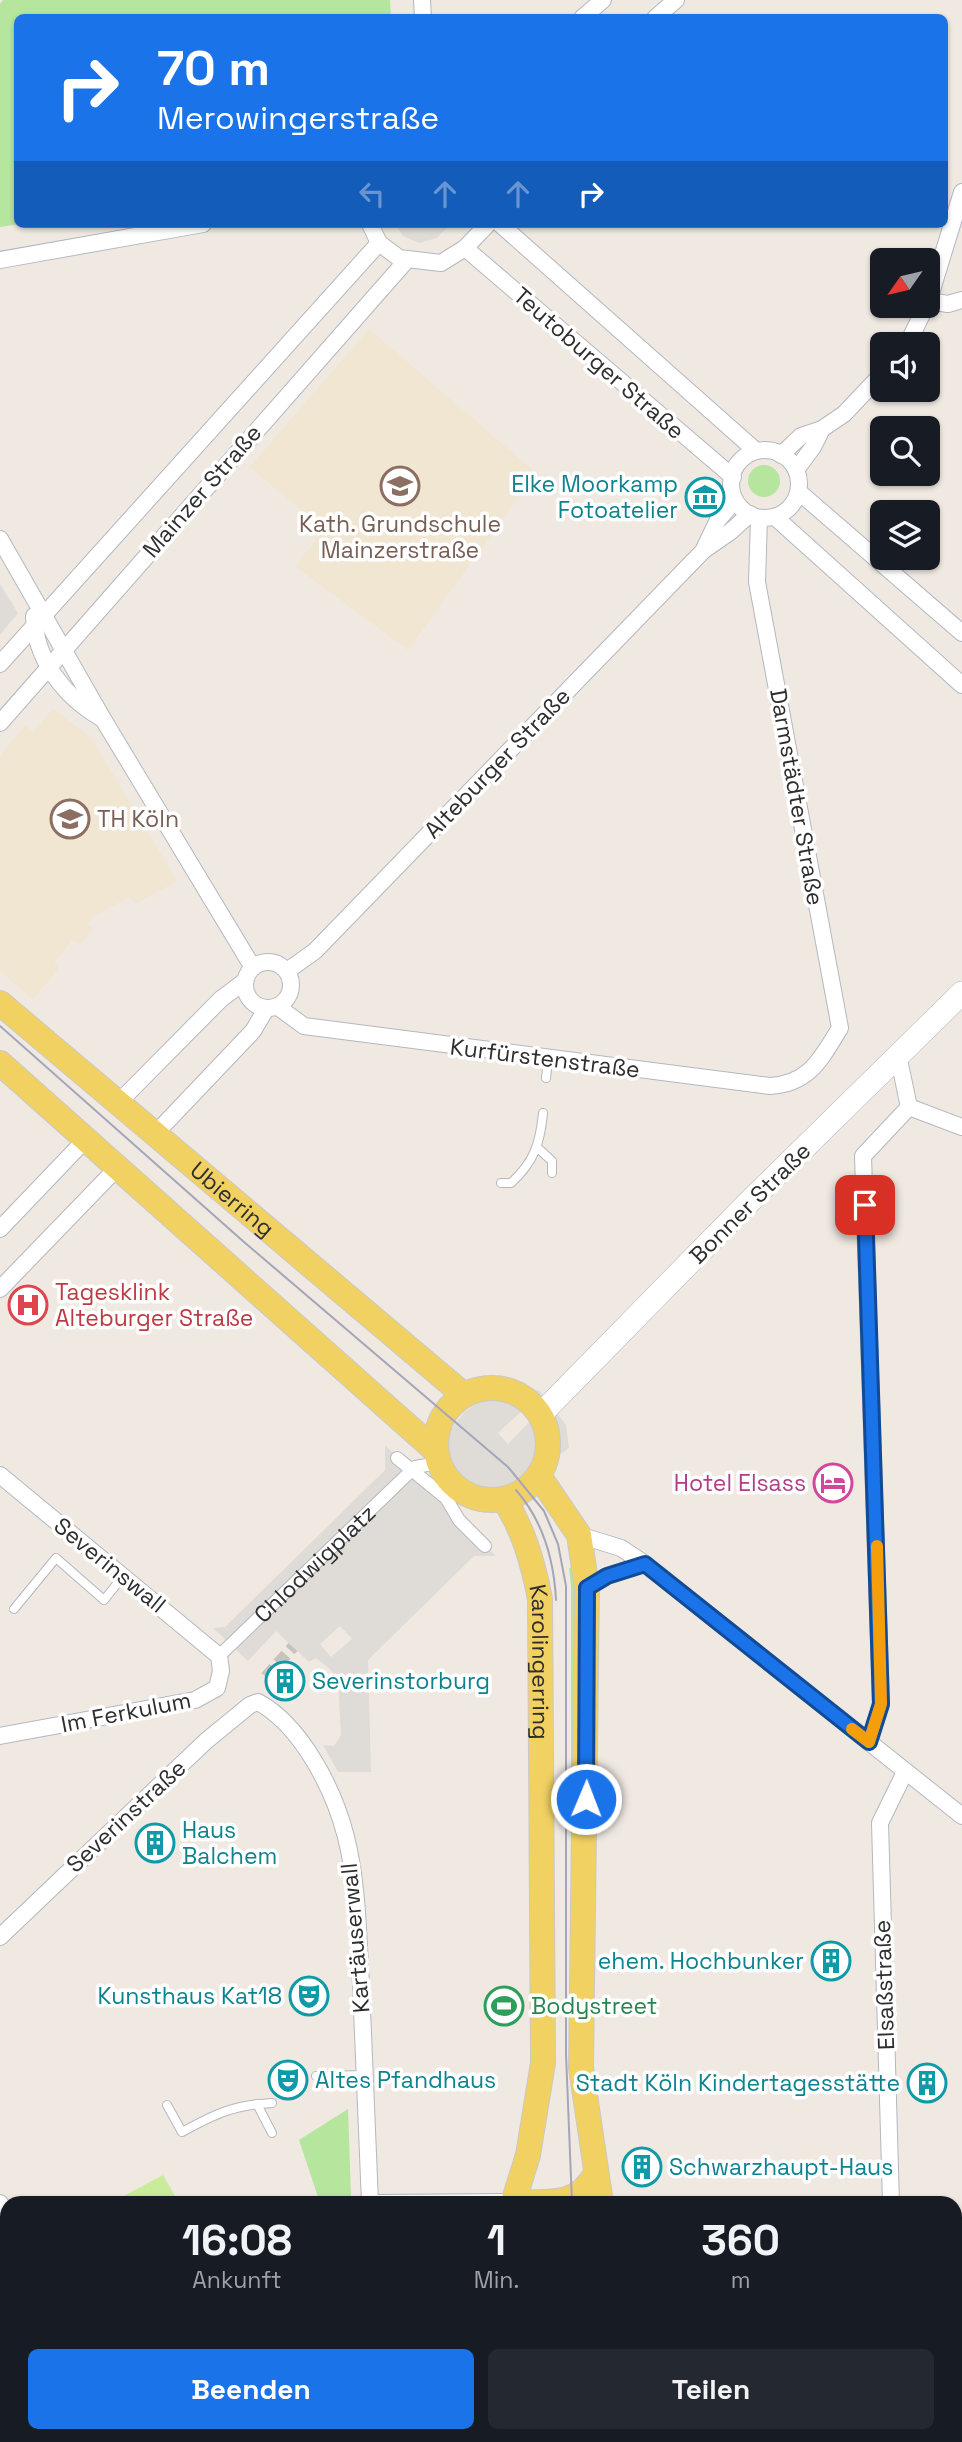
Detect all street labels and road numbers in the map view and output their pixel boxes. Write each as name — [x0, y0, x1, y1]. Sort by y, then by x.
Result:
street label: Teutoburger Straße — [507, 280, 691, 446]
street label: Mainzer Straße — [136, 418, 268, 564]
street label: Alteburger Straße — [417, 681, 577, 845]
street label: Darmstädter Straße — [763, 686, 831, 908]
street label: Kurfürstenstraße — [448, 1031, 642, 1085]
street label: Bonner Straße — [683, 1136, 817, 1270]
street label: Ubierring — [184, 1155, 281, 1243]
street label: Chlodwigplatz — [247, 1498, 382, 1629]
street label: Severinswall — [48, 1511, 172, 1619]
street label: Karolingerring — [522, 1582, 556, 1740]
street label: Im Ferkulum — [58, 1685, 194, 1739]
street label: Severinstraße — [60, 1753, 192, 1879]
street label: Kartäuserwall — [333, 1862, 377, 2014]
street label: Elsaßstraße — [867, 1919, 901, 2051]

